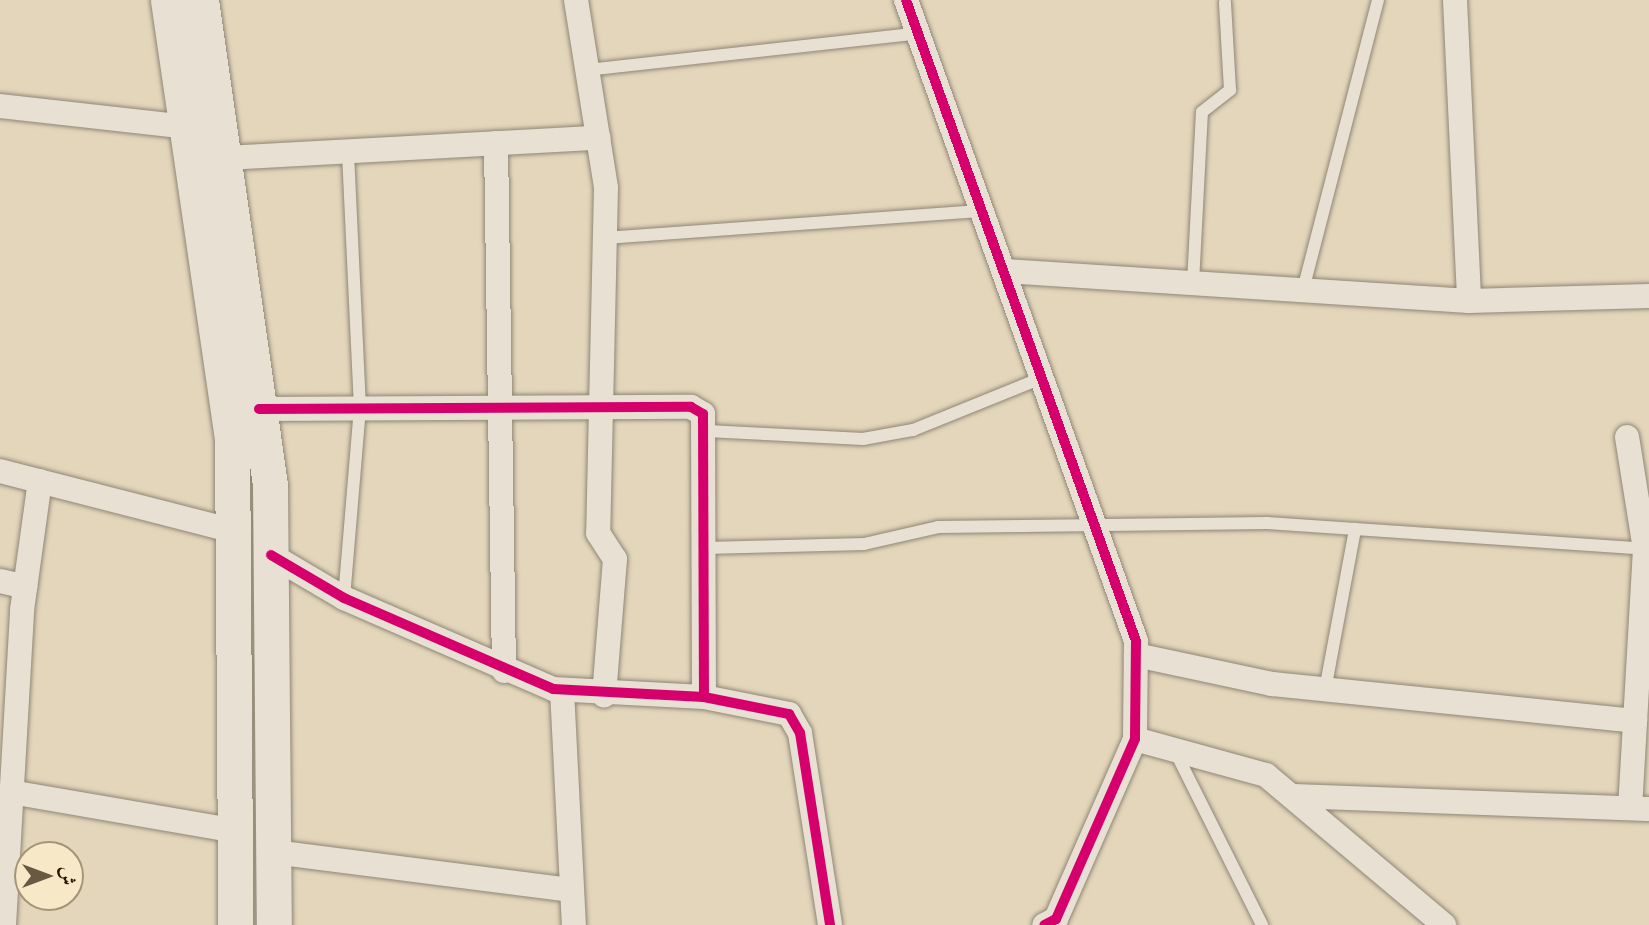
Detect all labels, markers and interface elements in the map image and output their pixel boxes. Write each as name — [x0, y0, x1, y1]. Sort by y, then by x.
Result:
north arrow — [14, 841, 84, 911]
text: ش — [55, 867, 81, 885]

